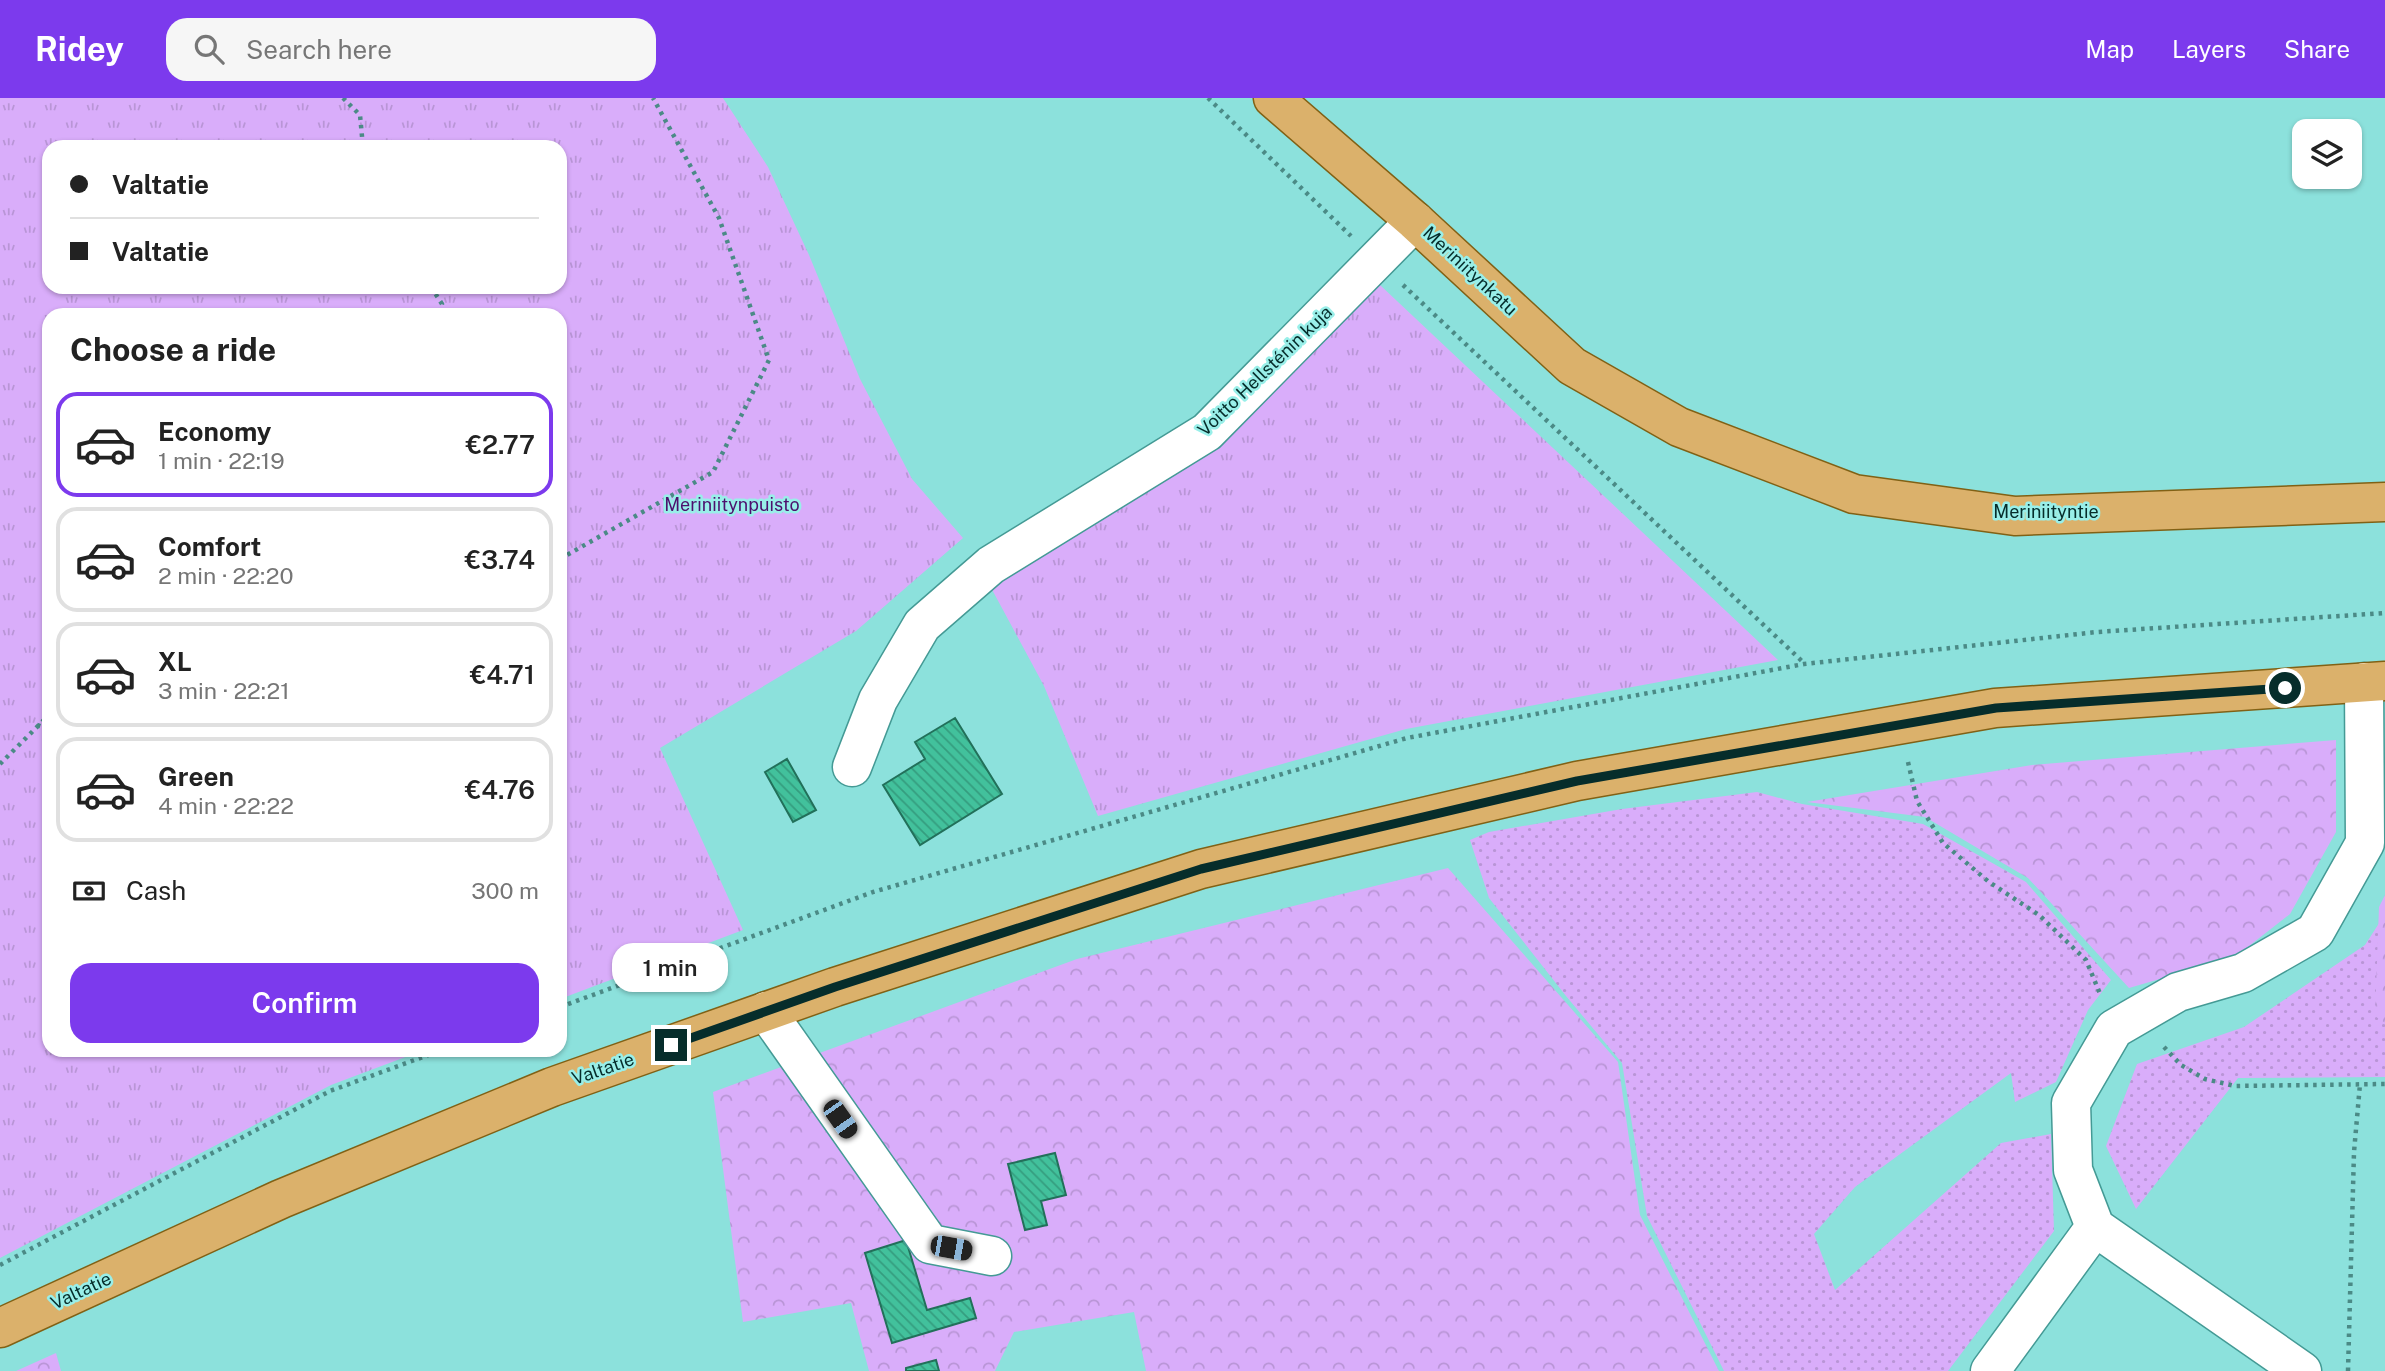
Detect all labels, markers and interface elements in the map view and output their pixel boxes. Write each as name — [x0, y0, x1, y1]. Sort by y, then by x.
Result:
search box — [166, 18, 656, 81]
text: Ridey — [35, 30, 124, 68]
icon: search — [190, 30, 228, 68]
text: Search here — [246, 34, 392, 65]
text: Map — [2085, 35, 2134, 63]
text: Layers — [2172, 35, 2246, 63]
text: Share — [2284, 35, 2350, 63]
map controls — [2292, 119, 2362, 189]
button: layers — [2292, 119, 2362, 189]
text: Valtatie — [112, 169, 209, 200]
street label: Meriniitynkatu — [1419, 222, 1522, 320]
text: Valtatie — [112, 236, 209, 267]
street label: Voitto Hellsténin kuja — [1193, 301, 1336, 440]
text: Choose a ride — [70, 331, 276, 368]
icon: car — [74, 413, 137, 476]
text: Economy — [158, 416, 271, 447]
text: €2.77 — [466, 429, 535, 460]
text: 1 min · 22:19 — [158, 447, 285, 474]
park label: Meriniitynpuisto — [664, 494, 800, 515]
street label: Meriniityntie — [1993, 501, 2099, 522]
icon: car — [74, 528, 137, 591]
text: Comfort — [158, 531, 261, 562]
text: €3.74 — [465, 544, 535, 575]
text: 2 min · 22:20 — [158, 562, 293, 589]
icon: car — [74, 643, 137, 706]
text: XL — [158, 646, 192, 677]
text: €4.71 — [470, 659, 535, 690]
route start — [2269, 672, 2301, 704]
text: 3 min · 22:21 — [158, 677, 290, 704]
icon: car — [74, 758, 137, 821]
text: Green — [158, 761, 234, 792]
text: €4.76 — [465, 774, 535, 805]
text: 4 min · 22:22 — [158, 792, 294, 819]
icon: cash — [70, 872, 108, 910]
text: Cash — [126, 875, 186, 906]
text: 300 m — [471, 877, 539, 904]
callout: 1 min — [613, 944, 729, 992]
text: 1 min — [643, 954, 697, 981]
button: Confirm — [70, 963, 539, 1043]
route end — [655, 1029, 687, 1061]
street label: Valtatie — [569, 1048, 637, 1089]
car — [820, 1096, 861, 1142]
car — [929, 1234, 974, 1262]
street label: Valtatie — [47, 1267, 114, 1314]

